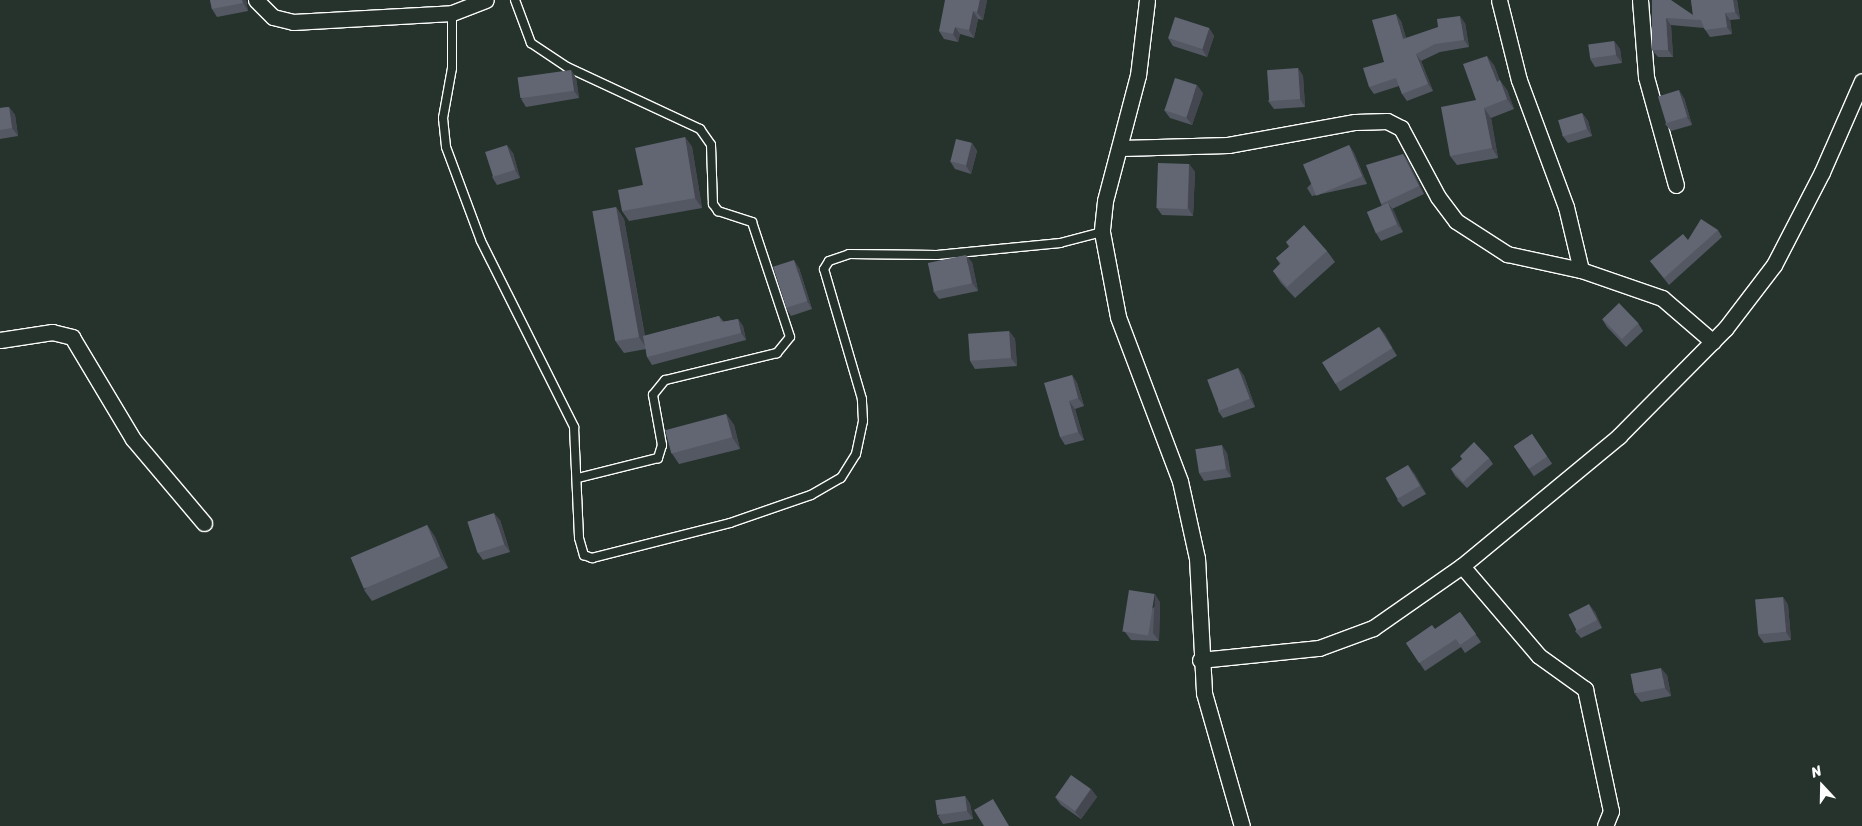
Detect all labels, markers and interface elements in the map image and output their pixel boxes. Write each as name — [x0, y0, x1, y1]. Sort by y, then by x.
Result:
text: N — [1807, 758, 1825, 785]
north arrow — [1797, 761, 1847, 811]

